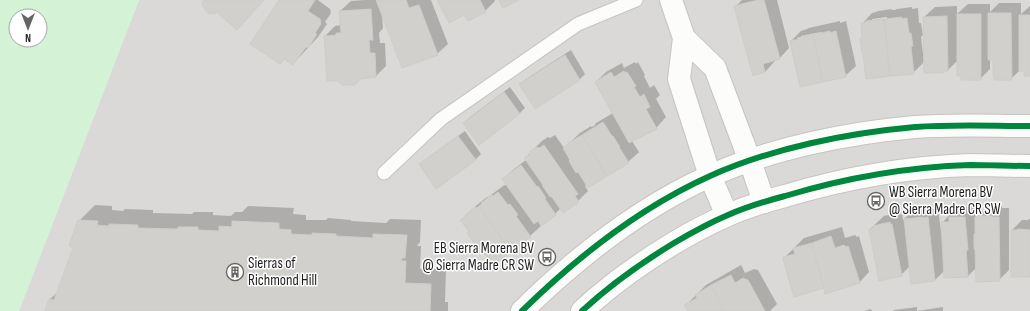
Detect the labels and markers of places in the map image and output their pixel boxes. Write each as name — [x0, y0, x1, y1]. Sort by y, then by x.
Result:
place label: WB Sierra Morena BV @ Sierra Madre CR SW — [889, 183, 1001, 219]
bus stop icon: WB Sierra Morena BV @ Sierra Madre CR SW — [866, 191, 886, 211]
place label: EB Sierra Morena BV @ Sierra Madre CR SW — [422, 239, 534, 275]
bus stop icon: EB Sierra Morena BV @ Sierra Madre CR SW — [537, 247, 557, 267]
place label: Sierras of Richmond Hill — [248, 254, 317, 290]
building icon: Sierras of Richmond Hill — [225, 262, 245, 282]

